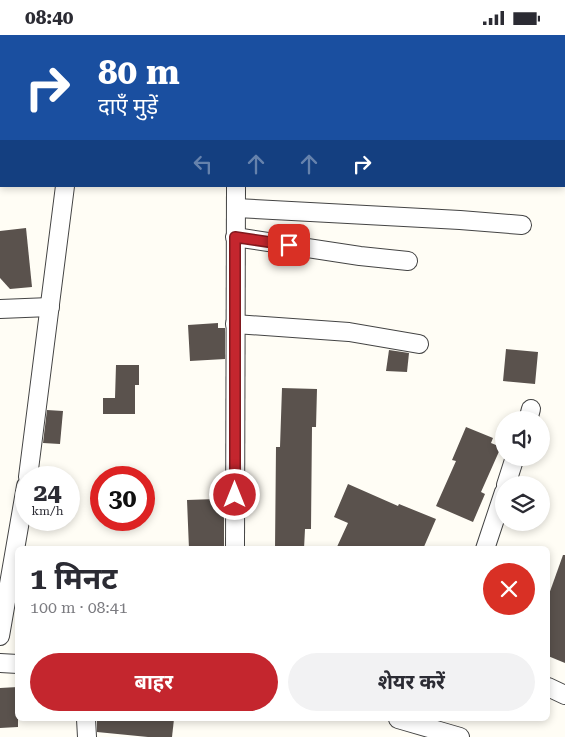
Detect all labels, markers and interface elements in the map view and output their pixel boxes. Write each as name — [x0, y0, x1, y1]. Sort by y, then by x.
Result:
text: 08:40 — [25, 6, 74, 29]
text: 80 m — [98, 52, 180, 93]
icon: right — [15, 55, 80, 120]
text: दाएँ मुड़ें — [98, 94, 158, 119]
icon: left — [189, 150, 217, 178]
icon: ahead — [242, 150, 270, 178]
icon: ahead — [295, 150, 323, 178]
icon: right — [348, 150, 376, 178]
pin — [268, 224, 310, 266]
icon: arrive — [275, 231, 303, 259]
map controls — [495, 411, 550, 531]
button: sound — [495, 411, 550, 466]
speed limit sign: 30 — [90, 466, 155, 531]
position arrow — [208, 468, 260, 520]
button: layers — [495, 476, 550, 531]
text: 24 — [33, 478, 62, 507]
text: km/h — [31, 504, 64, 518]
text: 1 मिनट — [30, 561, 117, 596]
button: close — [483, 563, 535, 615]
text: 100 m · 08:41 — [30, 598, 128, 617]
button: बाहर — [30, 653, 278, 711]
button: शेयर करें — [288, 653, 535, 711]

